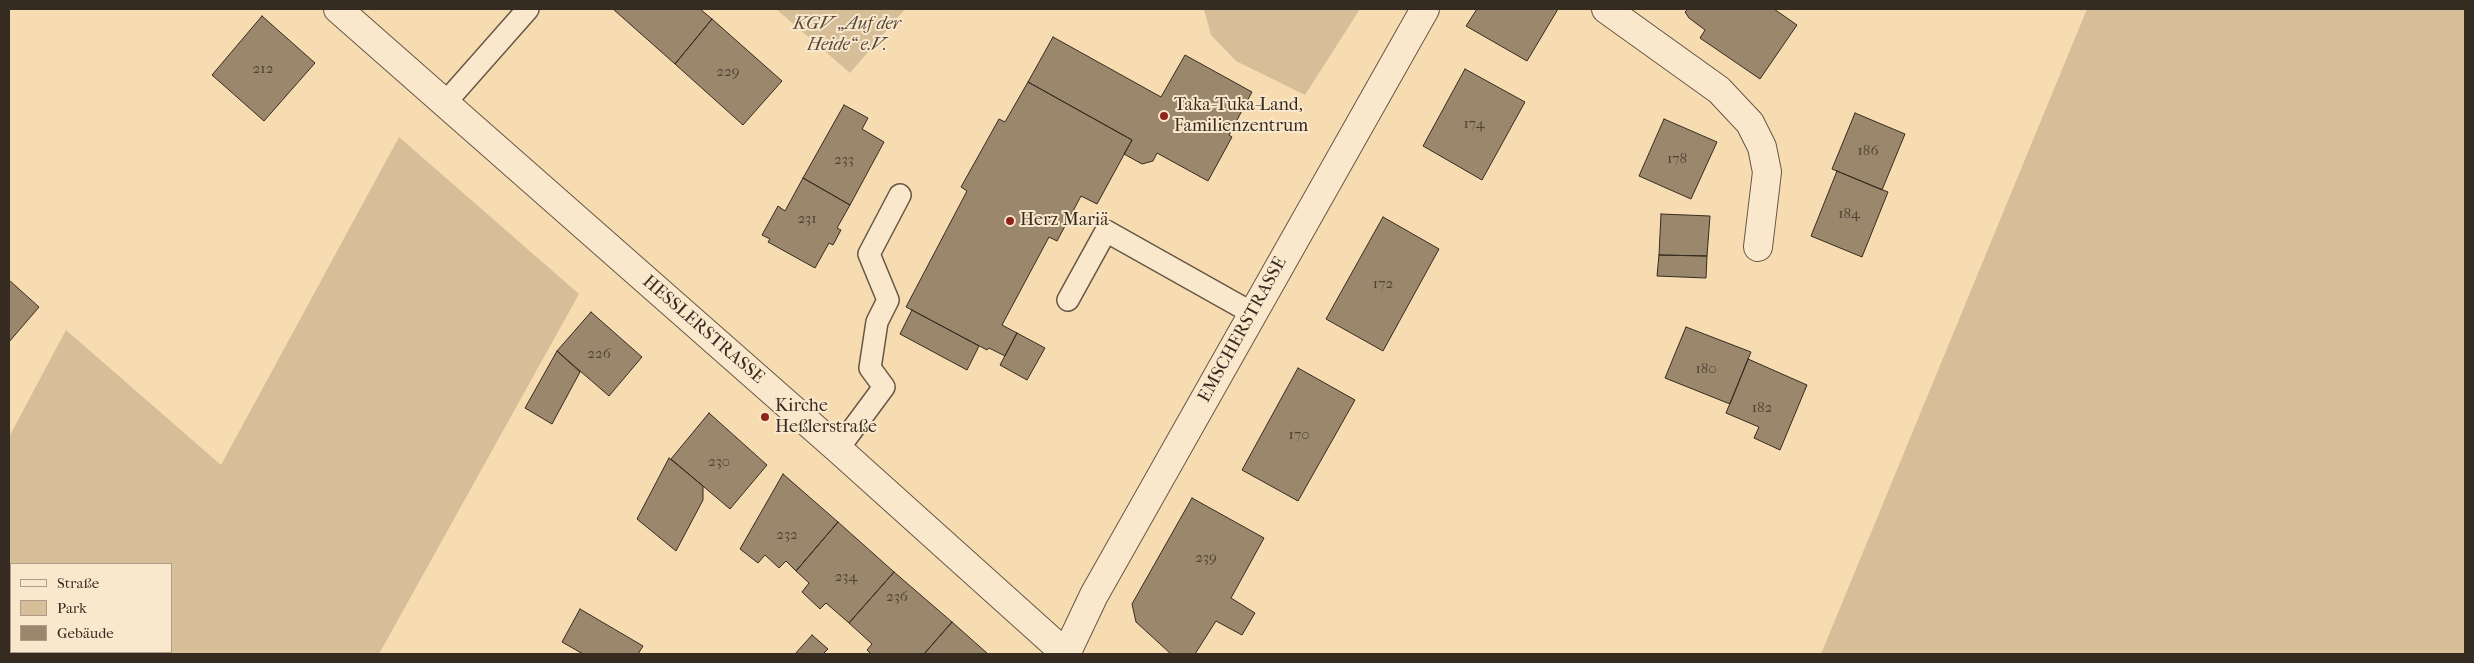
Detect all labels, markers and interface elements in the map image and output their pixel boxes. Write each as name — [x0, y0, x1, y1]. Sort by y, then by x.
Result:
park label: KGV „Auf der Heide“ e.V. — [793, 14, 901, 56]
house number: 212 — [253, 60, 273, 78]
house number: 229 — [716, 63, 740, 81]
place label: Taka-Tuka-Land, Familienzentrum — [1174, 95, 1308, 138]
marker: Taka-Tuka-Land, Familienzentrum — [1158, 110, 1170, 122]
house number: 174 — [1463, 115, 1485, 133]
house number: 186 — [1857, 142, 1879, 160]
house number: 178 — [1667, 150, 1687, 168]
house number: 233 — [834, 151, 854, 169]
house number: 184 — [1838, 205, 1860, 223]
house number: 231 — [797, 210, 817, 228]
place label: Herz Mariä — [1020, 210, 1108, 232]
marker: Herz Mariä — [1004, 215, 1016, 227]
street label: EMSCHERSTRASSE — [1194, 254, 1292, 406]
street label: HESSLERSTRASSE — [638, 271, 768, 389]
house number: 172 — [1373, 275, 1393, 293]
house number: 226 — [587, 345, 611, 363]
house number: 180 — [1695, 360, 1717, 378]
place label: Kirche Heßlerstraße — [775, 396, 877, 438]
house number: 182 — [1752, 399, 1772, 417]
marker: Kirche Heßlerstraße — [759, 411, 771, 423]
house number: 170 — [1289, 426, 1309, 444]
house number: 230 — [708, 453, 730, 471]
house number: 232 — [776, 526, 798, 544]
house number: 239 — [1195, 549, 1217, 567]
legend — [10, 563, 172, 653]
house number: 234 — [835, 568, 857, 586]
text: Straße — [57, 574, 99, 592]
house number: 236 — [886, 588, 908, 606]
text: Park — [57, 599, 87, 617]
text: Gebäude — [57, 624, 114, 642]

